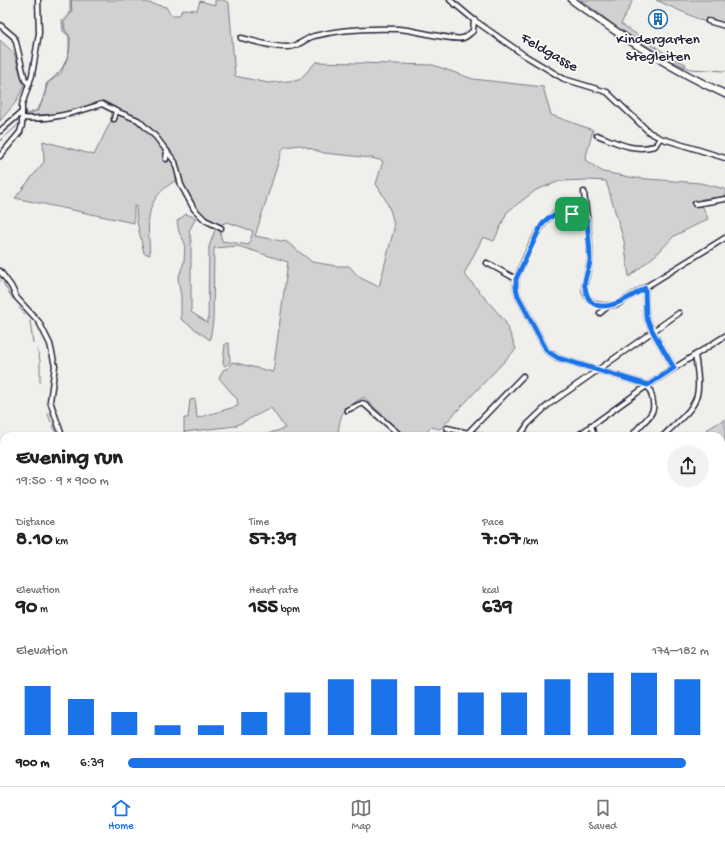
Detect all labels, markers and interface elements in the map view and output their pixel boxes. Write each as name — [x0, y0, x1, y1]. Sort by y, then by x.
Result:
building icon: Kindergarten Stegleiten — [647, 8, 669, 30]
street label: Feldgasse — [516, 29, 581, 77]
place label: Kindergarten Stegleiten — [616, 31, 700, 66]
pin — [555, 197, 589, 231]
icon: arrive — [561, 203, 583, 225]
button: share — [667, 445, 709, 487]
text: Evening run — [16, 446, 123, 472]
text: 19:50 · 9 × 900 m — [16, 474, 109, 489]
text: Distance — [16, 517, 55, 529]
text: Time — [249, 517, 269, 529]
text: Pace — [482, 517, 504, 529]
text: 8.10 — [16, 529, 53, 552]
text: 57:39 — [249, 529, 297, 552]
text: 7:07 — [482, 529, 520, 552]
text: km — [53, 536, 68, 548]
text: /km — [520, 536, 538, 548]
text: Elevation — [16, 585, 60, 597]
text: Heart rate — [249, 585, 298, 597]
text: kcal — [482, 585, 499, 597]
text: 90 — [16, 597, 37, 620]
text: 155 — [249, 597, 278, 620]
text: 639 — [482, 597, 513, 620]
text: m — [37, 604, 48, 616]
text: bpm — [278, 604, 300, 616]
text: Elevation — [16, 644, 68, 659]
text: 174–182 m — [652, 644, 709, 659]
text: 900 m — [16, 756, 50, 771]
text: 6:39 — [80, 756, 104, 771]
tab: Home — [108, 797, 134, 833]
tab: Map — [350, 797, 372, 833]
tab: Saved — [589, 797, 617, 833]

